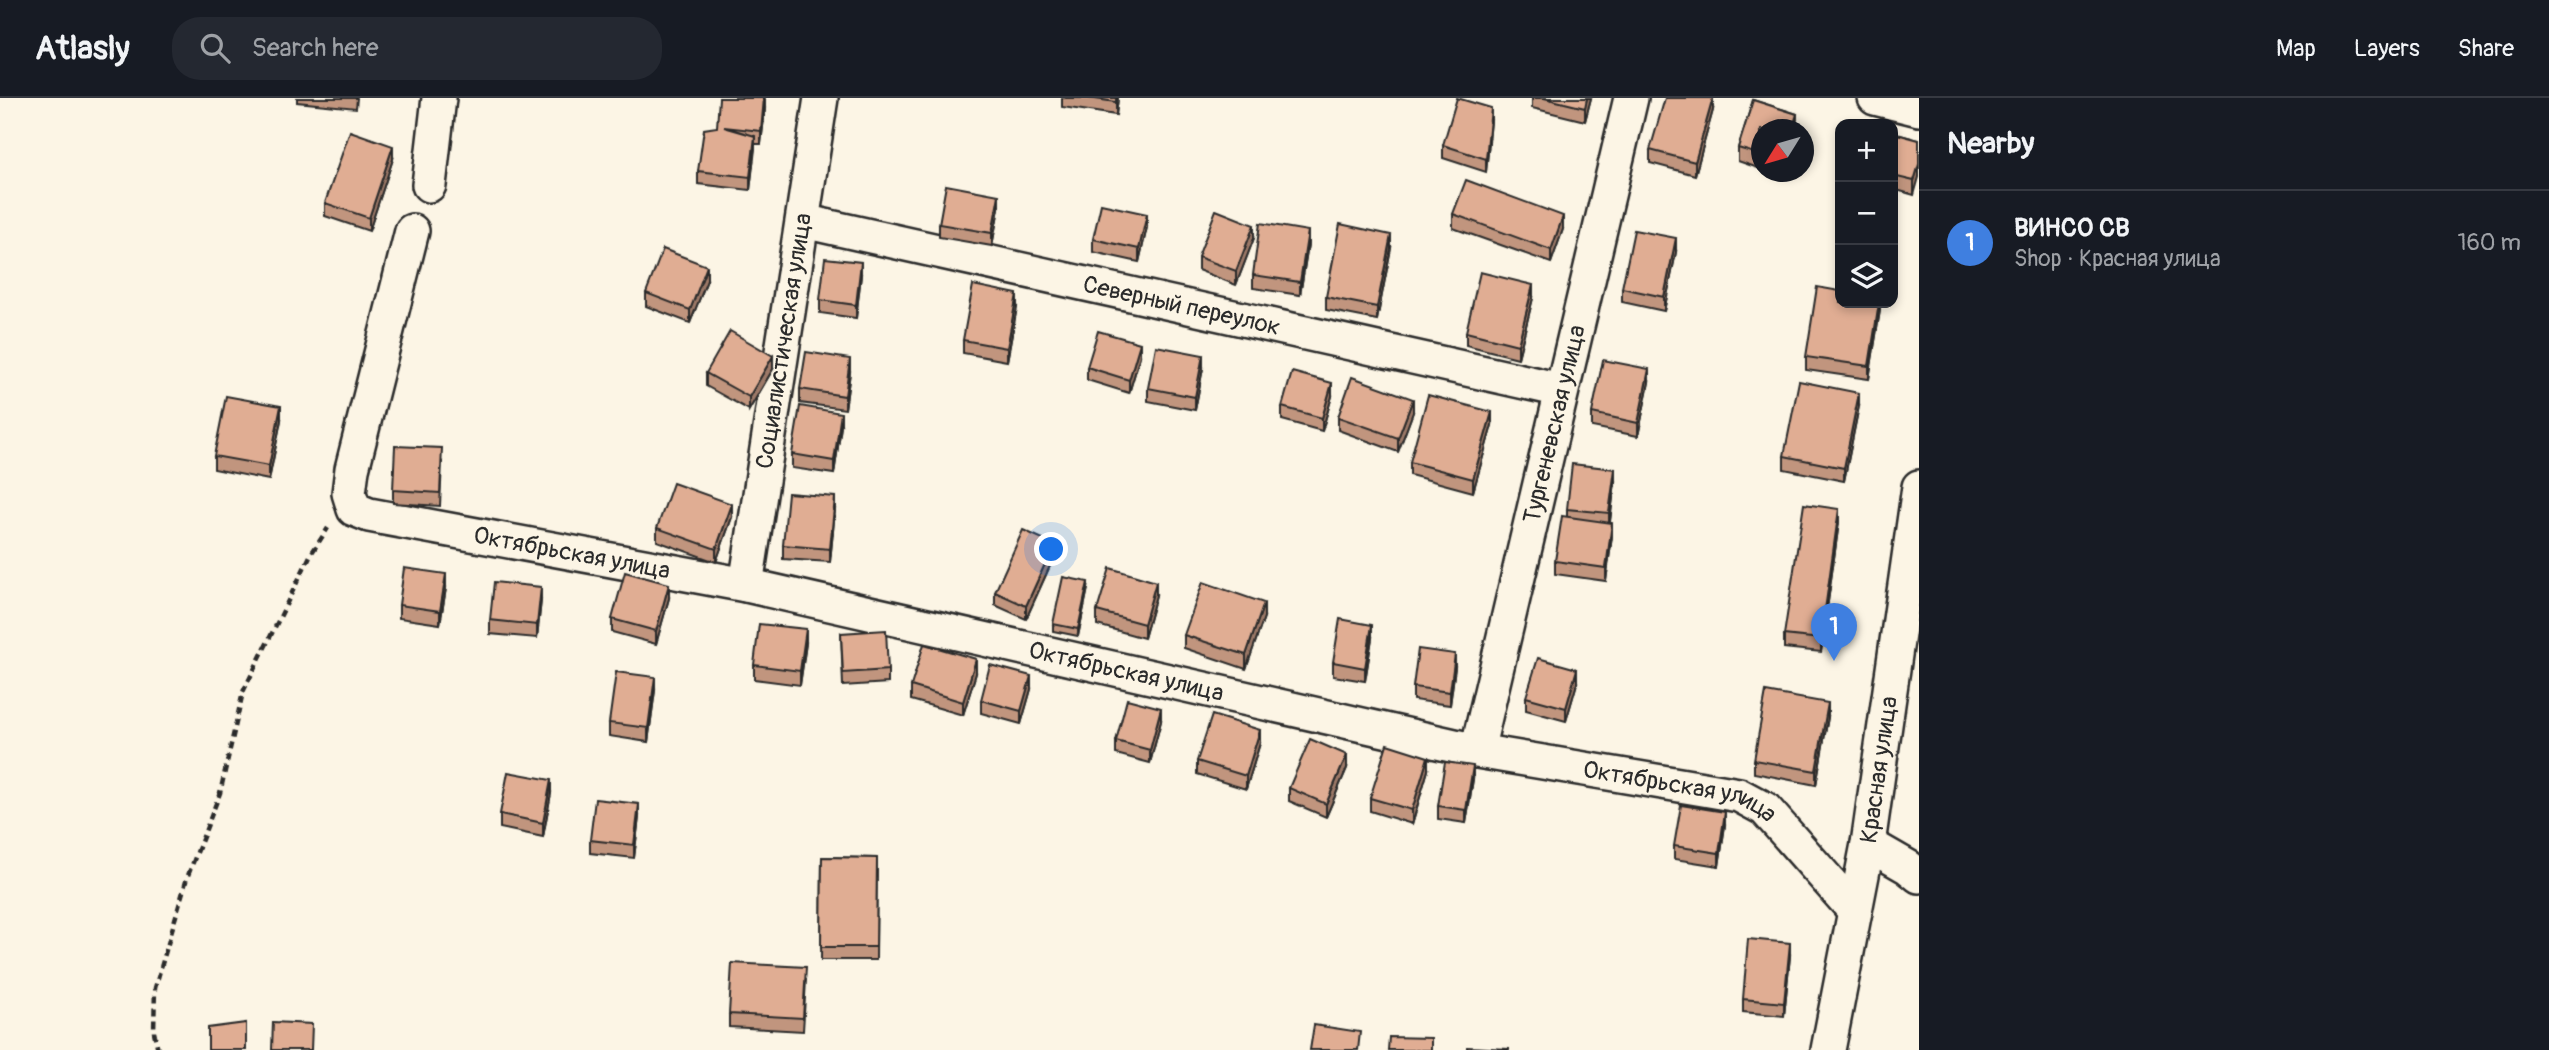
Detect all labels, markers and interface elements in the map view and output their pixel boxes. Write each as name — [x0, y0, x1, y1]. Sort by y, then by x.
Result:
search box — [172, 17, 662, 80]
text: Atlasly — [35, 28, 130, 69]
icon: search — [196, 29, 234, 67]
text: Search here — [252, 32, 379, 64]
text: Map — [2276, 34, 2316, 63]
text: Layers — [2354, 34, 2420, 63]
text: Share — [2458, 34, 2514, 63]
north arrow — [1751, 119, 1814, 182]
map controls — [1835, 119, 1898, 308]
button: + — [1835, 119, 1898, 182]
text: Nearby — [1947, 125, 2034, 162]
button: − — [1835, 182, 1898, 245]
street label: Социалистическая улица — [750, 211, 818, 471]
text: ВИНСО СВ — [2014, 212, 2130, 244]
text: 1 — [1966, 228, 1975, 257]
text: 160 m — [2457, 228, 2521, 257]
text: Shop · Красная улица — [2014, 244, 2221, 273]
button: layers — [1835, 245, 1898, 308]
street label: Северный переулок — [1080, 269, 1283, 341]
street label: Тургеневская улица — [1517, 322, 1591, 526]
street label: Октябрьская улица — [471, 520, 673, 585]
your location — [1034, 532, 1068, 566]
pin: 1 — [1811, 603, 1857, 661]
street label: Октябрьская улица — [1026, 635, 1227, 708]
street label: Красная улица — [1854, 694, 1903, 845]
street label: Октябрьская улица — [1581, 755, 1784, 827]

